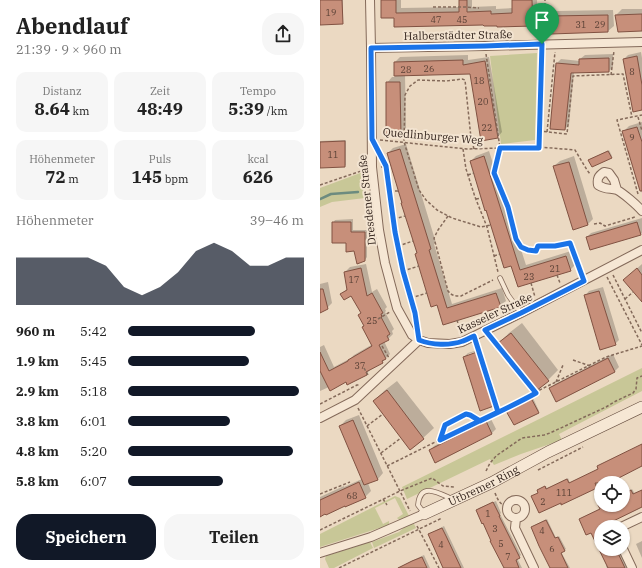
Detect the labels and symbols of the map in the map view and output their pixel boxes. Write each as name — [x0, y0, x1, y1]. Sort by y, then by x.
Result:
pin — [525, 3, 559, 44]
house number: 19 — [326, 7, 336, 18]
house number: 47 — [431, 14, 441, 25]
house number: 45 — [457, 14, 467, 25]
house number: 31 — [576, 19, 586, 30]
house number: 29 — [595, 19, 605, 30]
street label: Halberstädter Straße — [404, 27, 513, 43]
house number: 26 — [424, 63, 434, 74]
house number: 28 — [401, 64, 411, 75]
house number: 8 — [629, 66, 635, 77]
house number: 18 — [474, 75, 484, 86]
house number: 20 — [478, 96, 488, 107]
house number: 22 — [482, 122, 492, 133]
street label: Quedlinburger Weg — [382, 125, 484, 147]
house number: 9 — [629, 132, 635, 143]
house number: 11 — [328, 149, 338, 160]
street label: Dresdener Straße — [355, 154, 379, 246]
house number: 21 — [550, 263, 560, 274]
house number: 23 — [524, 271, 534, 282]
house number: 17 — [349, 274, 359, 285]
street label: Kasseler Straße — [455, 290, 535, 336]
house number: 25 — [367, 315, 377, 326]
house number: 37 — [355, 360, 365, 371]
street label: Utbremer Ring — [446, 462, 521, 509]
house number: 111 — [556, 487, 572, 498]
house number: 68 — [347, 490, 357, 501]
house number: 2 — [540, 496, 546, 507]
house number: 1 — [485, 508, 491, 519]
house number: 3 — [492, 523, 498, 534]
house number: 4 — [539, 525, 545, 536]
house number: 5 — [498, 538, 504, 549]
house number: 4 — [438, 539, 444, 550]
house number: 6 — [549, 543, 555, 554]
house number: 7 — [505, 551, 511, 562]

